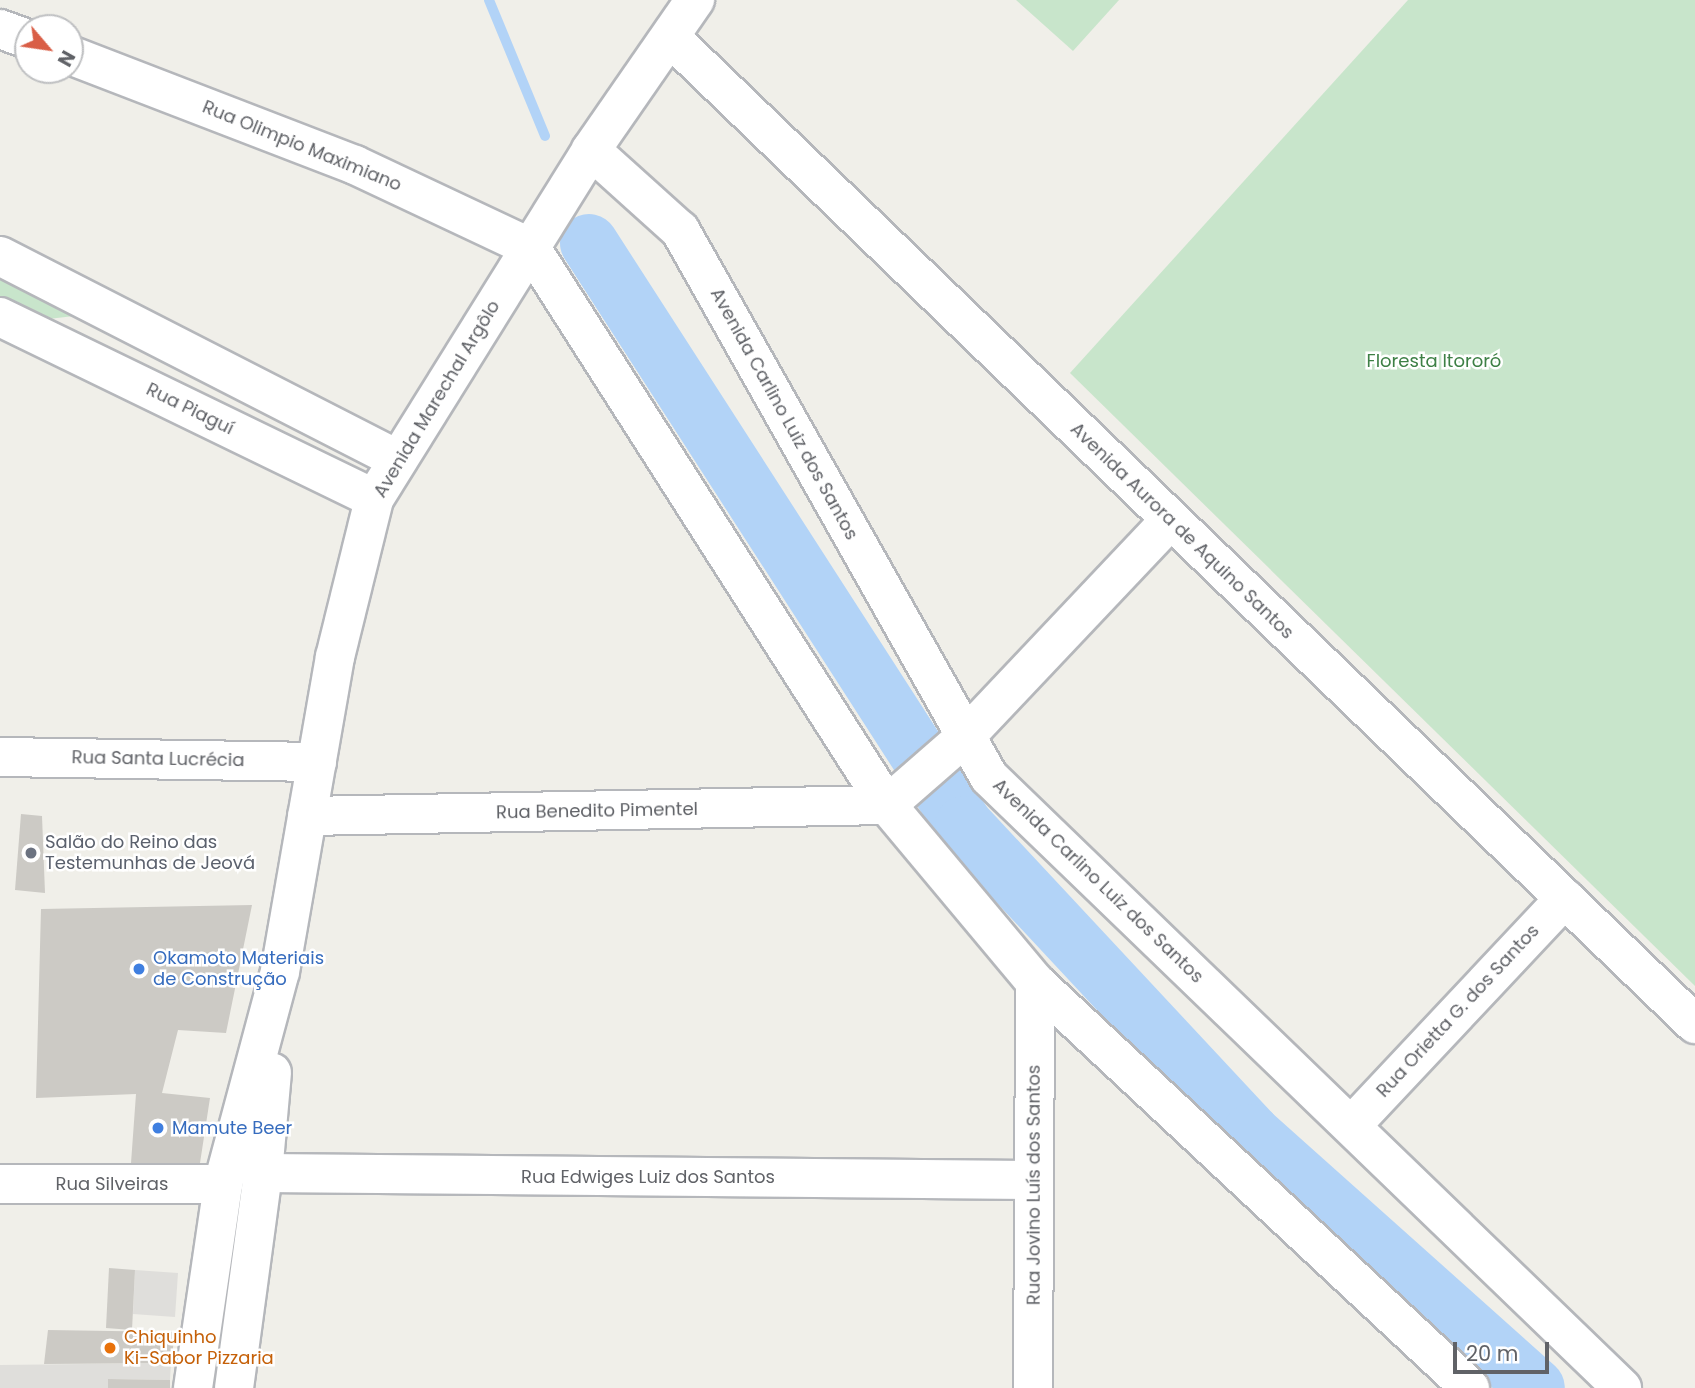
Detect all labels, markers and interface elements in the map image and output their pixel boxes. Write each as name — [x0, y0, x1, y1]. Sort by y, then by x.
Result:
north arrow — [14, 14, 84, 84]
text: N — [51, 46, 81, 71]
street label: Rua Olimpio Maximiano — [199, 96, 405, 196]
street label: Avenida Carlino Luiz dos Santos — [706, 284, 862, 544]
street label: Avenida Marechal Argôlo — [369, 296, 505, 502]
park label: Floresta Itororó — [1367, 350, 1501, 372]
street label: Rua Piaguí — [143, 379, 237, 439]
street label: Avenida Aurora de Aquino Santos — [1066, 418, 1298, 644]
street label: Rua Santa Lucrécia — [71, 747, 245, 771]
street label: Avenida Carlino Luiz dos Santos — [988, 774, 1208, 988]
street label: Rua Benedito Pimentel — [496, 798, 698, 824]
place label: Salão do Reino das Testemunhas de Jeová — [45, 832, 255, 874]
marker: Salão do Reino das Testemunhas de Jeová — [23, 845, 39, 861]
street label: Rua Orietta G. dos Santos — [1372, 920, 1544, 1102]
place label: Okamoto Materiais de Construção — [153, 948, 324, 990]
marker: Okamoto Materiais de Construção — [131, 961, 147, 977]
street label: Rua Jovino Luís dos Santos — [1023, 1065, 1045, 1305]
place label: Mamute Beer — [172, 1117, 292, 1139]
marker: Mamute Beer — [150, 1120, 166, 1136]
street label: Rua Edwiges Luiz dos Santos — [521, 1166, 775, 1188]
street label: Rua Silveiras — [56, 1173, 168, 1195]
place label: Chiquinho Ki-Sabor Pizzaria — [124, 1327, 274, 1370]
scale bar — [1457, 1328, 1553, 1372]
text: 20 m — [1466, 1339, 1519, 1368]
marker: Chiquinho Ki-Sabor Pizzaria — [102, 1340, 118, 1356]

